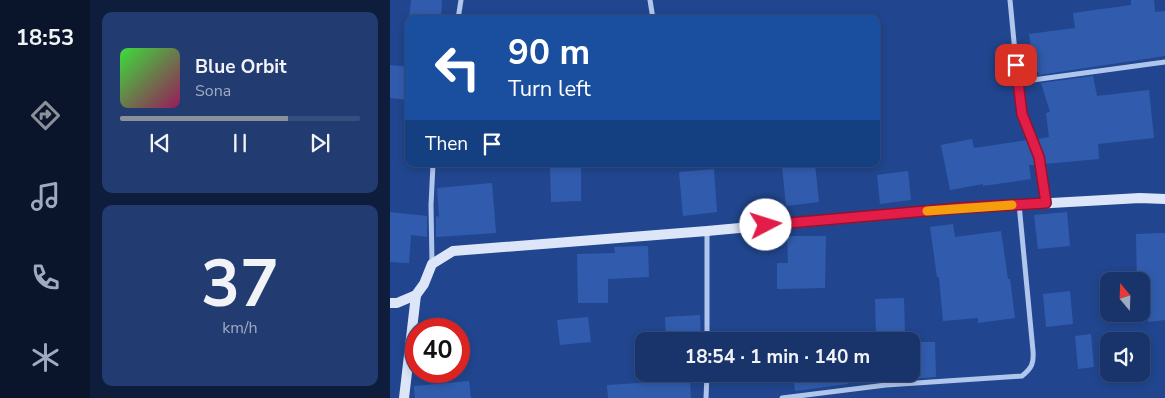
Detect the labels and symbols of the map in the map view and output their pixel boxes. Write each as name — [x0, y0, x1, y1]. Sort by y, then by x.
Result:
pin — [995, 44, 1037, 86]
position arrow — [739, 198, 791, 250]
north arrow — [1100, 272, 1150, 322]
speed limit sign: 40 — [405, 318, 470, 383]

